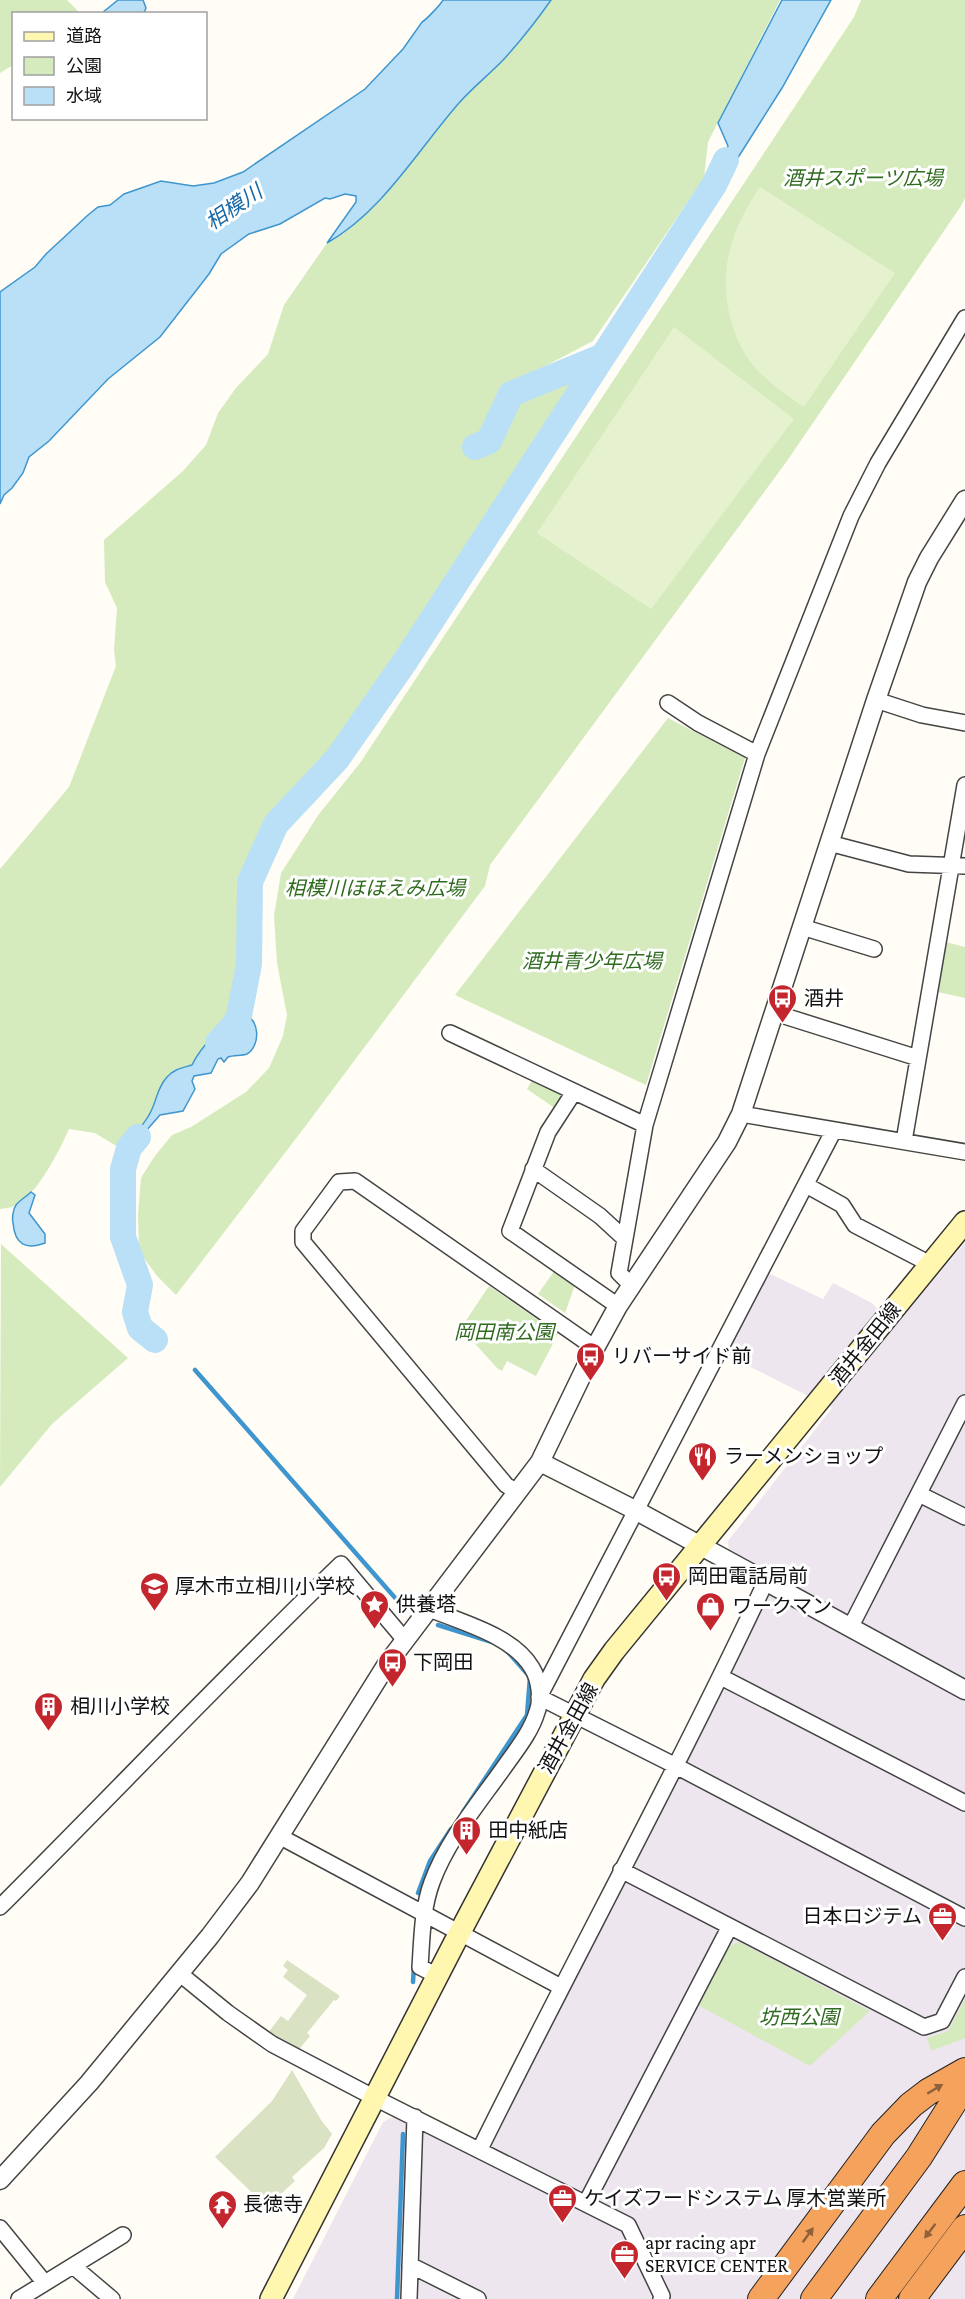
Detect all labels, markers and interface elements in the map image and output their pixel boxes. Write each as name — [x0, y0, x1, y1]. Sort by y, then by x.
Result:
legend — [12, 12, 207, 120]
text: 道路 — [66, 26, 102, 46]
text: 公園 — [66, 56, 102, 76]
text: 水域 — [66, 86, 102, 106]
park label: 酒井スポーツ広場 — [783, 167, 945, 189]
water label: 相模川 — [201, 178, 268, 235]
park label: 相模川ほほえみ広場 — [285, 877, 467, 899]
park label: 酒井青少年広場 — [522, 950, 664, 972]
bus stop icon: 酒井 — [767, 982, 799, 1024]
place label: 酒井 — [804, 987, 844, 1009]
street label: 酒井金田線 — [825, 1298, 905, 1390]
park label: 岡田南公園 — [454, 1321, 557, 1343]
bus stop icon: リバーサイド前 — [575, 1340, 607, 1382]
place label: リバーサイド前 — [612, 1345, 752, 1367]
restaurant icon: ラーメンショップ — [687, 1440, 719, 1482]
place label: ラーメンショップ — [724, 1445, 883, 1467]
bus stop icon: 岡田電話局前 — [651, 1560, 683, 1602]
place label: 岡田電話局前 — [688, 1565, 808, 1587]
school or university icon: 厚木市立相川小学校 — [138, 1570, 170, 1612]
place label: 厚木市立相川小学校 — [175, 1575, 355, 1597]
place icon: 供養塔 — [359, 1588, 391, 1630]
shop icon: ワークマン — [695, 1590, 727, 1632]
place label: 供養塔 — [396, 1593, 456, 1615]
place label: ワークマン — [732, 1595, 832, 1617]
bus stop icon: 下岡田 — [376, 1646, 408, 1688]
place label: 下岡田 — [413, 1651, 473, 1673]
street label: 酒井金田線 — [534, 1679, 602, 1777]
building icon: 相川小学校 — [33, 1690, 65, 1732]
place label: 相川小学校 — [70, 1695, 170, 1717]
building icon: 田中紙店 — [451, 1814, 483, 1856]
place label: 田中紙店 — [488, 1819, 568, 1841]
office icon: 日本ロジテム — [927, 1900, 959, 1942]
place label: 日本ロジテム — [803, 1905, 922, 1927]
park label: 坊西公園 — [759, 2006, 842, 2028]
one-way arrow — [927, 2083, 943, 2094]
office icon: ケイズフードシステム 厚木営業所 — [547, 2182, 579, 2224]
place label: ケイズフードシステム 厚木営業所 — [584, 2187, 886, 2209]
temple icon: 長徳寺 — [206, 2188, 238, 2230]
place label: 長徳寺 — [243, 2193, 303, 2215]
one-way arrow — [924, 2222, 936, 2238]
one-way arrow — [801, 2227, 813, 2242]
place label: apr racing apr SERVICE CENTER — [645, 2231, 789, 2276]
office icon: apr racing apr SERVICE CENTER — [608, 2238, 640, 2280]

